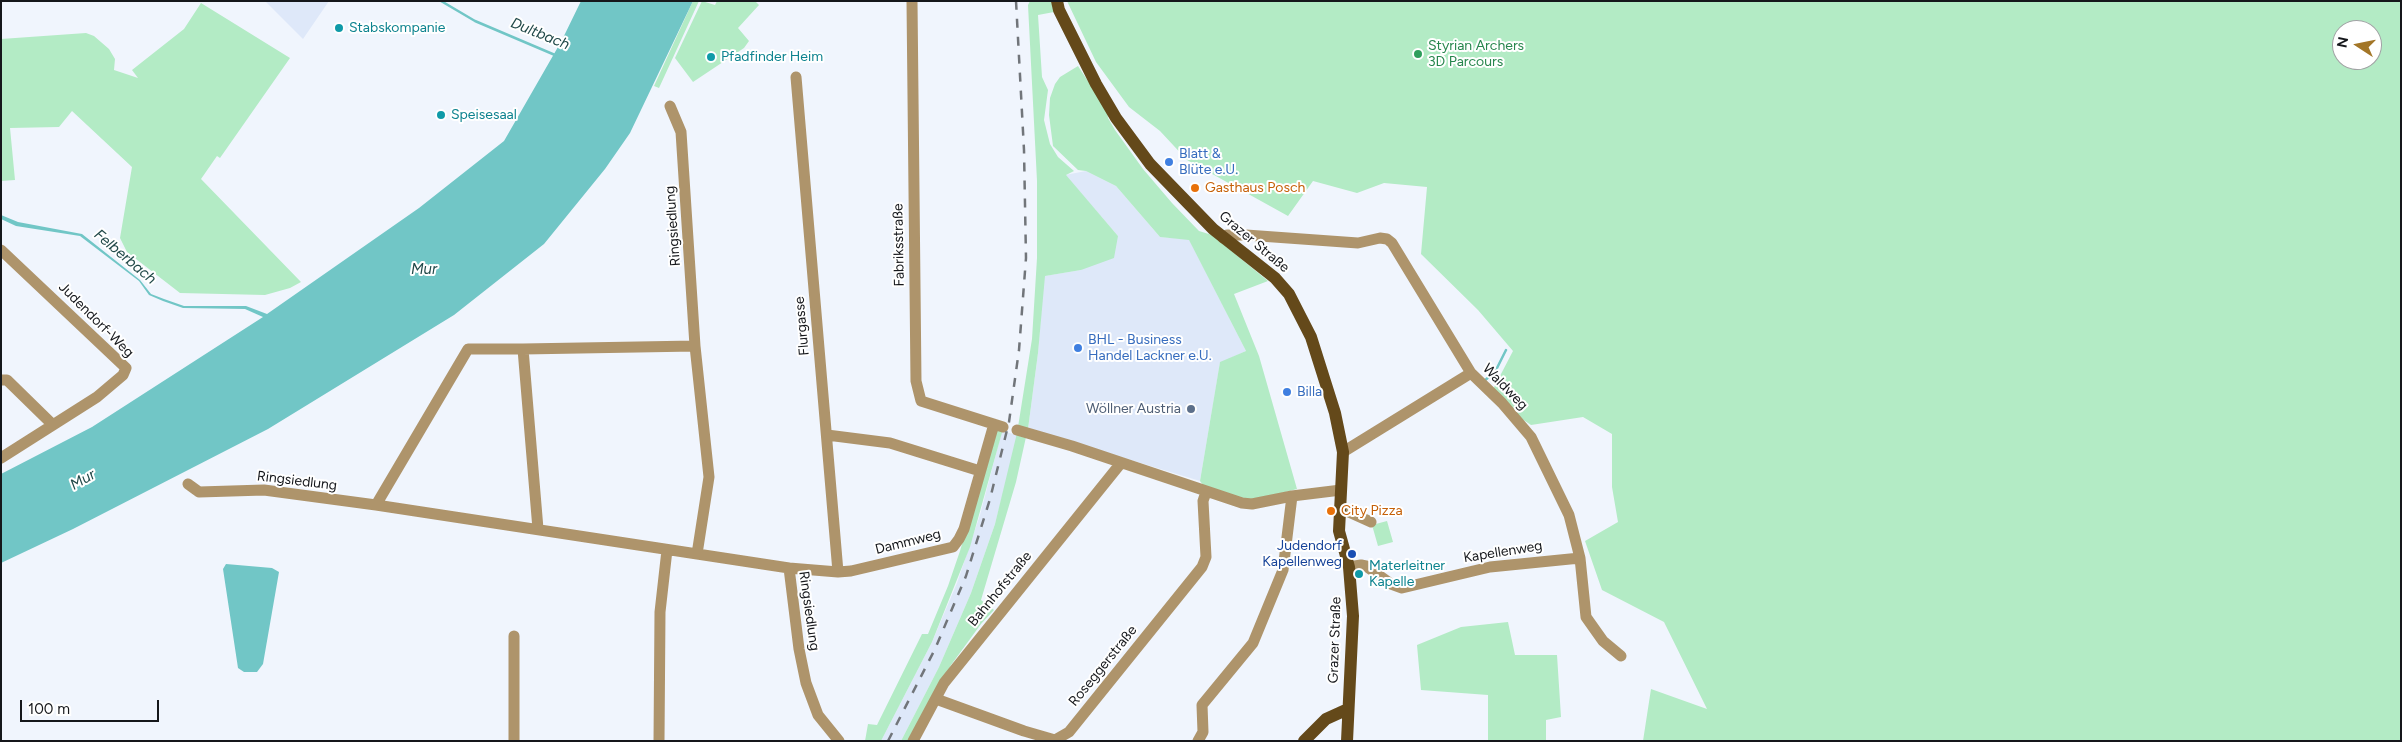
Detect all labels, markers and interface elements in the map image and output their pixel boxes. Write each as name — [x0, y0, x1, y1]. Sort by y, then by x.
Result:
water label: Dultbach — [508, 14, 572, 54]
place label: Stabskompanie — [349, 20, 446, 36]
north arrow — [2332, 20, 2382, 70]
marker: Stabskompanie — [333, 22, 345, 34]
text: N — [2333, 35, 2352, 49]
place label: Styrian Archers 3D Parcours — [1428, 38, 1524, 70]
marker: Styrian Archers 3D Parcours — [1412, 48, 1424, 60]
place label: Pfadfinder Heim — [721, 49, 823, 65]
marker: Pfadfinder Heim — [705, 51, 717, 63]
place label: Speisesaal — [451, 107, 517, 123]
marker: Speisesaal — [435, 109, 447, 121]
place label: Blatt & Blüte e.U. — [1179, 146, 1238, 178]
marker: Blatt & Blüte e.U. — [1163, 156, 1175, 168]
place label: Gasthaus Posch — [1205, 180, 1305, 196]
marker: Gasthaus Posch — [1189, 182, 1201, 194]
street label: Ringsiedlung — [662, 185, 684, 267]
street label: Fabriksstraße — [890, 203, 908, 287]
street label: Grazer Straße — [1215, 208, 1293, 276]
water label: Felberbach — [90, 226, 160, 288]
water label: Mur — [411, 261, 437, 279]
street label: Judendorf-Weg — [55, 279, 137, 361]
street label: Flurgasse — [791, 296, 813, 356]
place label: BHL - Business Handel Lackner e.U. — [1088, 332, 1212, 364]
marker: BHL - Business Handel Lackner e.U. — [1072, 342, 1084, 354]
street label: Waldweg — [1479, 360, 1531, 414]
place label: Billa — [1297, 384, 1322, 400]
marker: Billa — [1281, 386, 1293, 398]
place label: Wöllner Austria — [1086, 401, 1181, 417]
marker: Wöllner Austria — [1185, 403, 1197, 415]
water label: Mur — [67, 466, 99, 494]
street label: Ringsiedlung — [256, 468, 338, 494]
place label: City Pizza — [1341, 503, 1403, 519]
marker: City Pizza — [1325, 505, 1337, 517]
street label: Dammweg — [873, 526, 943, 558]
street label: Kapellenweg — [1462, 537, 1544, 567]
place label: Judendorf Kapellenweg — [1262, 538, 1342, 570]
street label: Bahnhofstraße — [965, 548, 1035, 630]
marker: Judendorf Kapellenweg — [1346, 548, 1358, 560]
place label: Materleitner Kapelle — [1369, 558, 1445, 590]
marker: Materleitner Kapelle — [1353, 568, 1365, 580]
street label: Ringsiedlung — [795, 570, 823, 652]
street label: Grazer Straße — [1325, 596, 1345, 684]
street label: Roseggerstraße — [1065, 622, 1141, 710]
scale bar — [22, 690, 161, 722]
text: 100 m — [28, 700, 70, 718]

